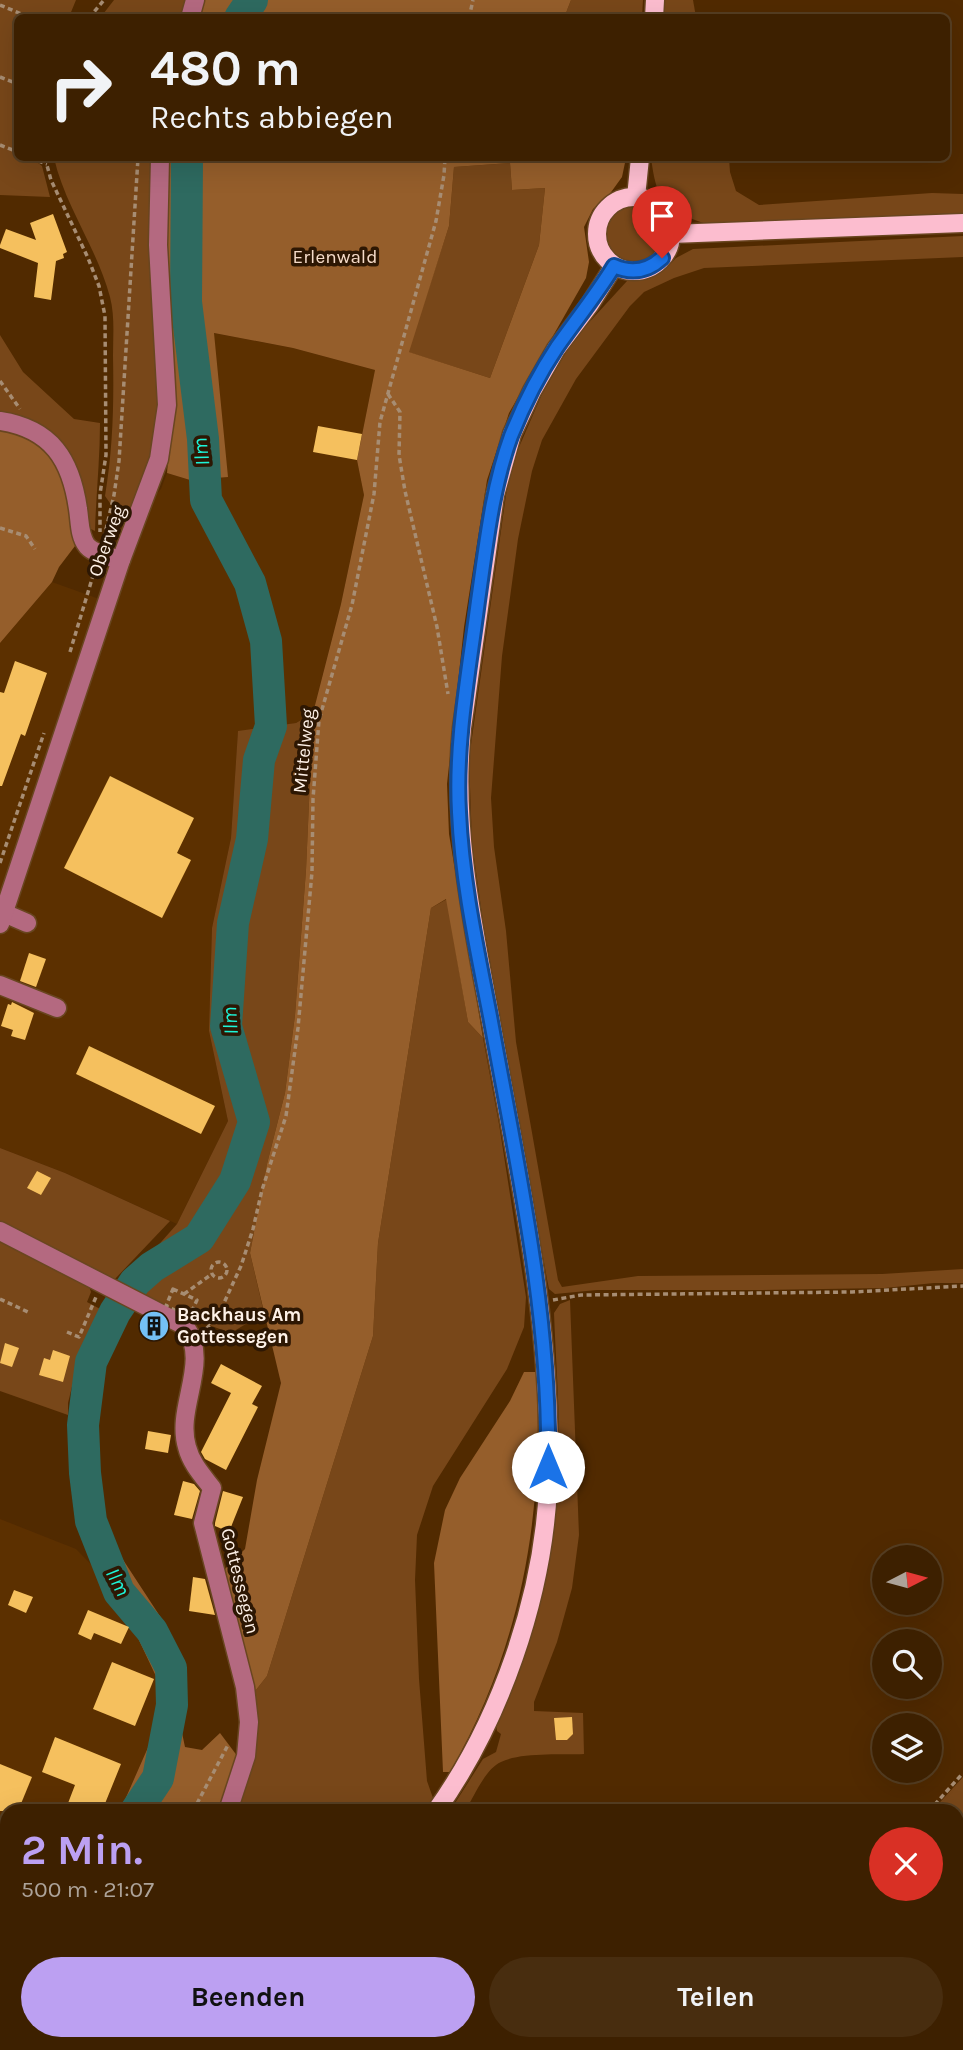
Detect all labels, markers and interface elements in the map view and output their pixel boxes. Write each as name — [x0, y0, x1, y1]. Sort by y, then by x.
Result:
text: 480 m — [150, 40, 301, 97]
icon: right — [35, 42, 126, 133]
text: Rechts abbiegen — [150, 99, 394, 136]
pin — [632, 186, 692, 258]
icon: arrive — [643, 197, 681, 235]
park label: Erlenwald — [293, 246, 377, 268]
water label: Ilm — [188, 437, 214, 467]
street label: Oberweg — [84, 502, 130, 580]
street label: Mittelweg — [289, 707, 319, 795]
water label: Ilm — [217, 1006, 243, 1036]
place label: Backhaus Am Gottessegen — [177, 1304, 301, 1348]
building icon: Backhaus Am Gottessegen — [137, 1309, 171, 1343]
position arrow — [511, 1430, 585, 1504]
street label: Gottessegen — [216, 1526, 264, 1636]
north arrow — [872, 1545, 942, 1615]
map controls — [872, 1545, 942, 1783]
water label: Ilm — [101, 1564, 135, 1600]
button: search — [872, 1629, 942, 1699]
button: layers — [872, 1713, 942, 1783]
text: 2 Min. — [21, 1825, 143, 1875]
button: close — [869, 1827, 943, 1901]
text: 500 m · 21:07 — [21, 1876, 154, 1903]
button: Beenden — [21, 1957, 475, 2037]
button: Teilen — [489, 1957, 943, 2037]

